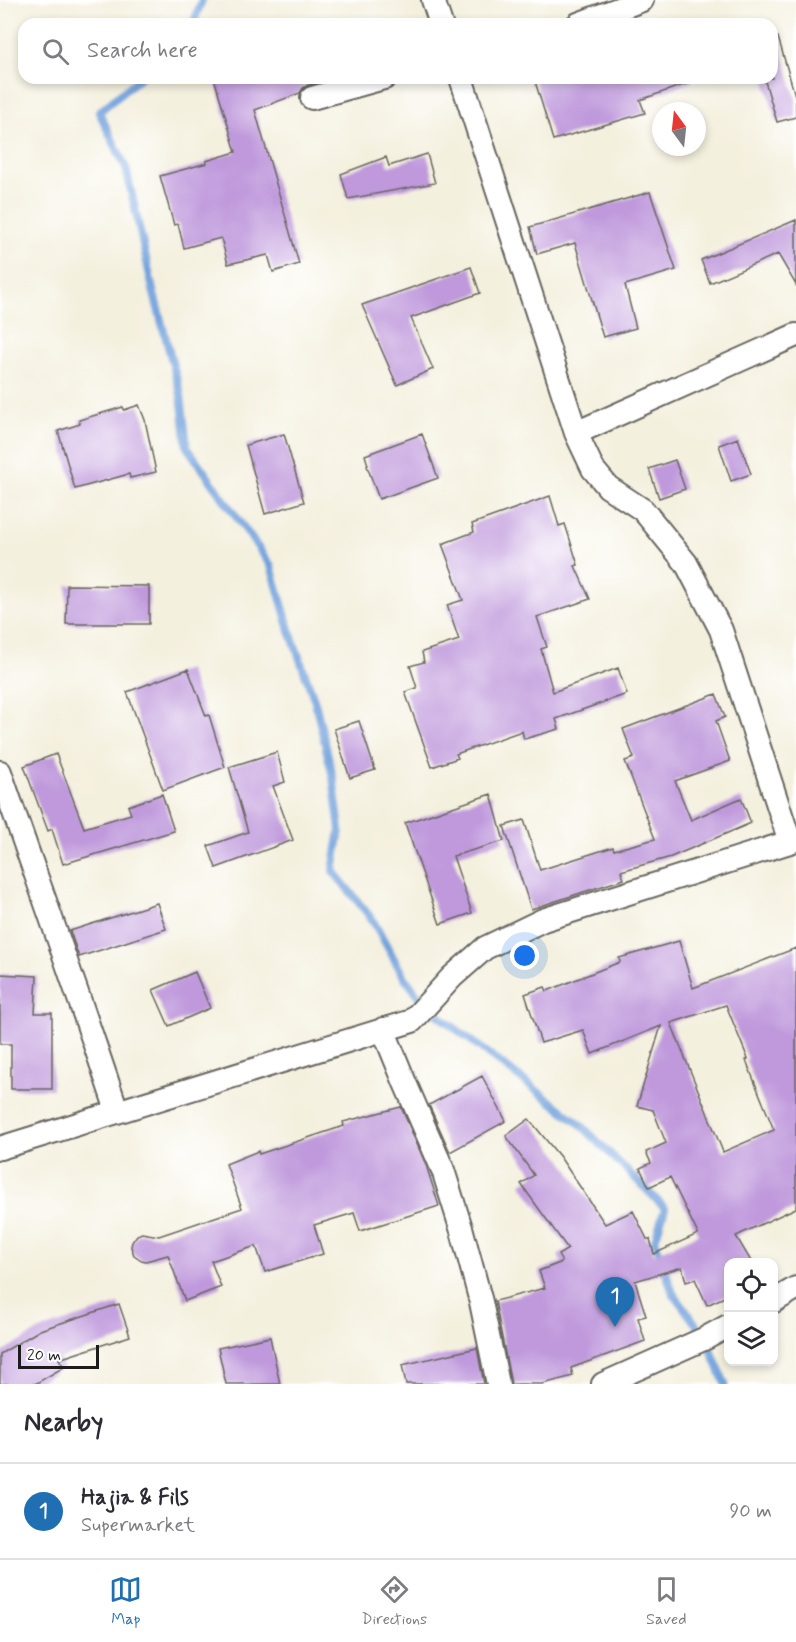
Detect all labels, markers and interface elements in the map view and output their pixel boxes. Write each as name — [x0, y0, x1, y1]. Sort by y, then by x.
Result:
search box — [18, 18, 778, 84]
icon: search — [39, 35, 72, 68]
text: Search here — [87, 37, 198, 65]
north arrow — [652, 102, 706, 156]
your location — [510, 941, 539, 970]
map controls — [724, 1258, 778, 1366]
button: locate — [724, 1258, 778, 1312]
pin: 1 — [596, 1278, 634, 1327]
button: layers — [724, 1312, 778, 1366]
scale bar — [18, 1342, 99, 1370]
text: 20 m — [27, 1345, 61, 1366]
text: Nearby — [24, 1406, 103, 1440]
text: Hajia & Fils — [81, 1484, 189, 1512]
text: 1 — [39, 1498, 48, 1525]
text: 90 m — [729, 1498, 772, 1525]
text: Supermarket — [81, 1512, 195, 1539]
tab: Map — [109, 1573, 142, 1630]
tab: Directions — [361, 1573, 427, 1630]
tab: Saved — [646, 1573, 687, 1630]

